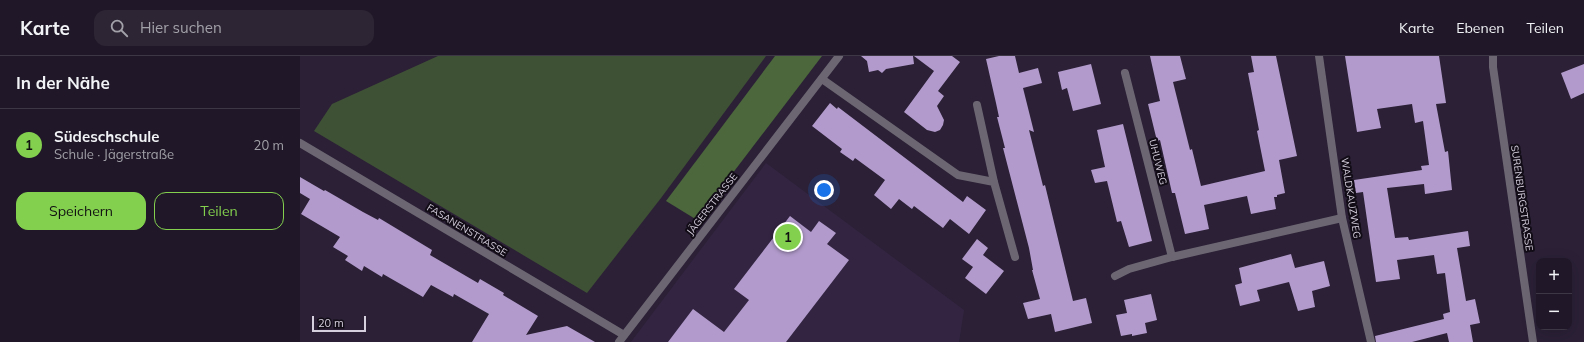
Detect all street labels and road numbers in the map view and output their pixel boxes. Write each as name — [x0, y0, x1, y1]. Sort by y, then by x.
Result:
street label: UHUWEG — [1146, 138, 1170, 186]
street label: SURENBURGSTRASSE — [1508, 144, 1536, 252]
street label: WALDKAUZWEG — [1338, 157, 1364, 239]
street label: JÄGERSTRASSE — [684, 170, 740, 238]
street label: FASANENSTRASSE — [425, 201, 510, 259]

